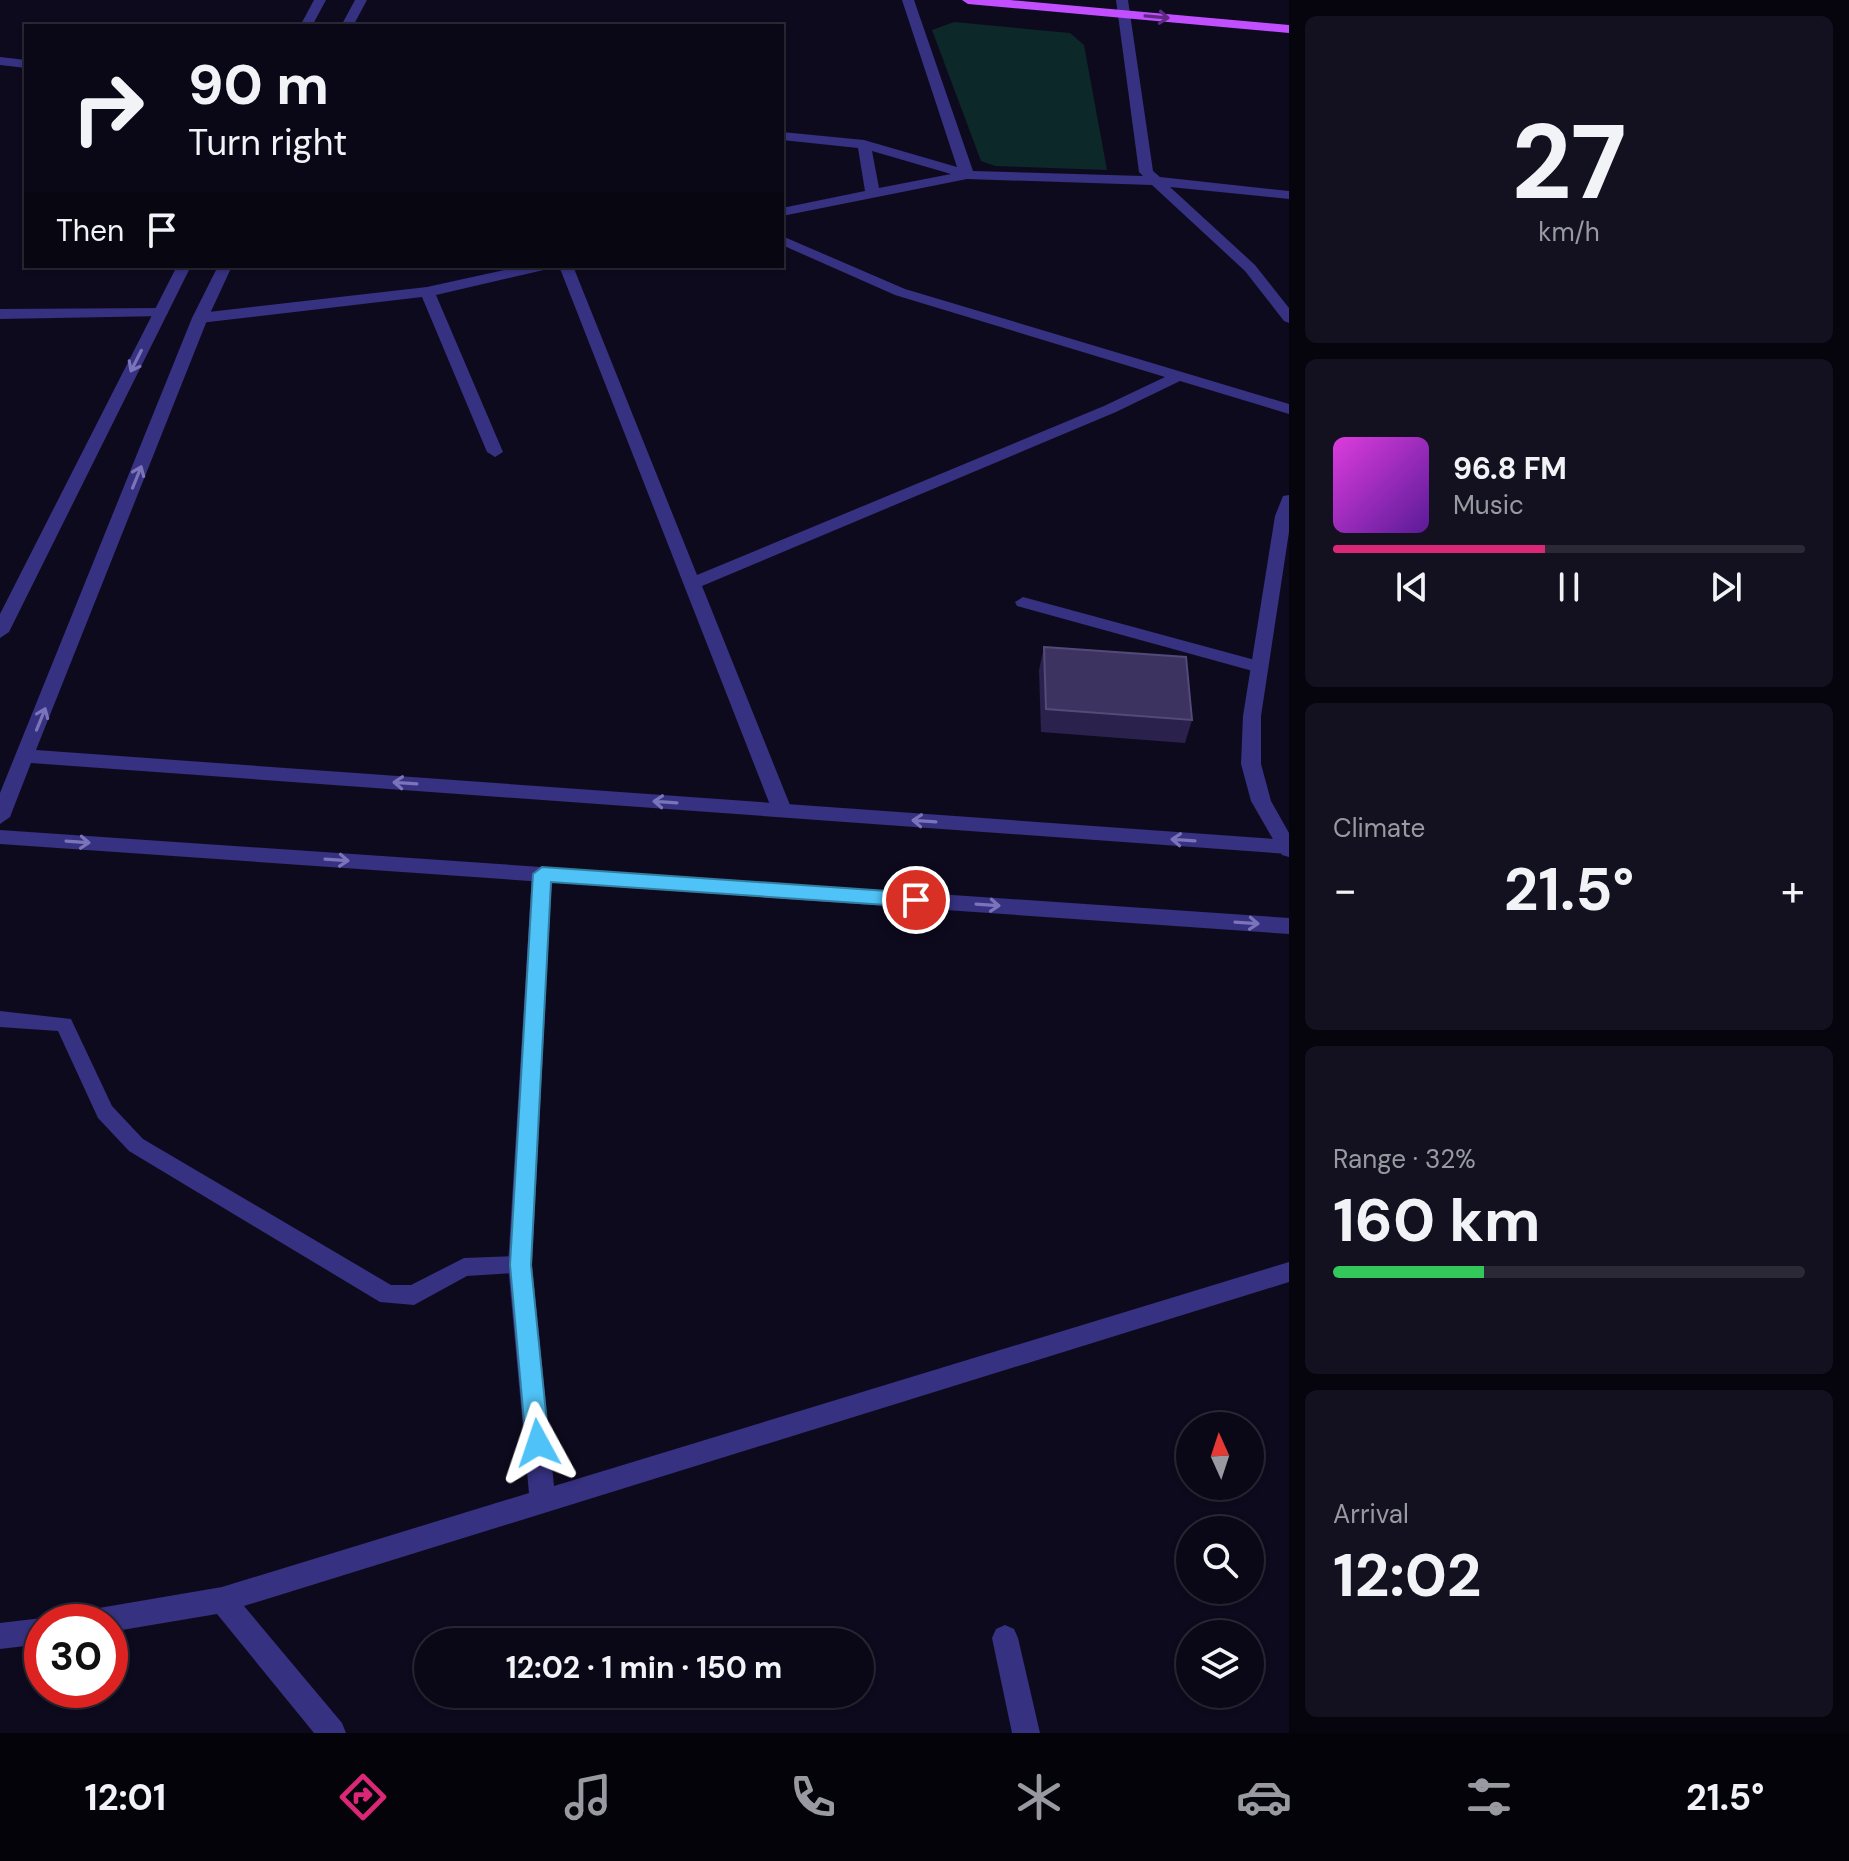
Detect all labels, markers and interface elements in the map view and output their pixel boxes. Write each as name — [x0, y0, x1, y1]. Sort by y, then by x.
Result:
one-way arrow — [1143, 10, 1170, 25]
text: 90 m — [188, 48, 329, 121]
icon: right — [56, 56, 160, 160]
text: 27 — [1511, 95, 1627, 230]
text: Turn right — [188, 119, 347, 166]
icon: arrive — [140, 208, 184, 252]
text: Then — [56, 211, 124, 250]
text: km/h — [1538, 215, 1600, 249]
one-way arrow — [128, 348, 144, 372]
text: 96.8 FM — [1453, 449, 1567, 488]
one-way arrow — [131, 465, 145, 490]
text: Music — [1453, 488, 1524, 522]
icon: previous — [1390, 565, 1434, 609]
icon: pause — [1547, 565, 1591, 609]
icon: next — [1704, 565, 1748, 609]
one-way arrow — [35, 707, 49, 732]
one-way arrow — [392, 775, 419, 790]
one-way arrow — [652, 794, 679, 809]
text: Climate — [1333, 811, 1425, 845]
one-way arrow — [911, 813, 938, 828]
one-way arrow — [1170, 832, 1197, 847]
one-way arrow — [64, 835, 91, 850]
text: 21.5° — [1504, 850, 1634, 929]
one-way arrow — [323, 853, 350, 868]
text: − — [1333, 861, 1357, 919]
text: + — [1781, 861, 1805, 919]
pin — [882, 866, 950, 934]
icon: arrive — [894, 878, 938, 922]
one-way arrow — [974, 898, 1001, 913]
one-way arrow — [1233, 916, 1260, 931]
text: Range · 32% — [1333, 1142, 1476, 1176]
text: 160 km — [1333, 1181, 1540, 1260]
position arrow — [496, 1401, 580, 1485]
north arrow — [1176, 1412, 1264, 1500]
map controls — [1176, 1412, 1264, 1708]
text: Arrival — [1333, 1497, 1409, 1531]
button: search — [1176, 1516, 1264, 1604]
text: 12:02 — [1333, 1536, 1481, 1615]
speed limit sign: 30 — [24, 1604, 128, 1708]
button: layers — [1176, 1620, 1264, 1708]
text: 12:02 · 1 min · 150 m — [506, 1648, 782, 1687]
icon: directions — [335, 1769, 391, 1825]
icon: music — [560, 1769, 616, 1825]
icon: phone — [785, 1769, 841, 1825]
icon: climate — [1011, 1769, 1067, 1825]
icon: car — [1236, 1769, 1292, 1825]
icon: filters — [1461, 1769, 1517, 1825]
text: 12:01 — [85, 1774, 166, 1821]
text: 21.5° — [1686, 1774, 1764, 1821]

